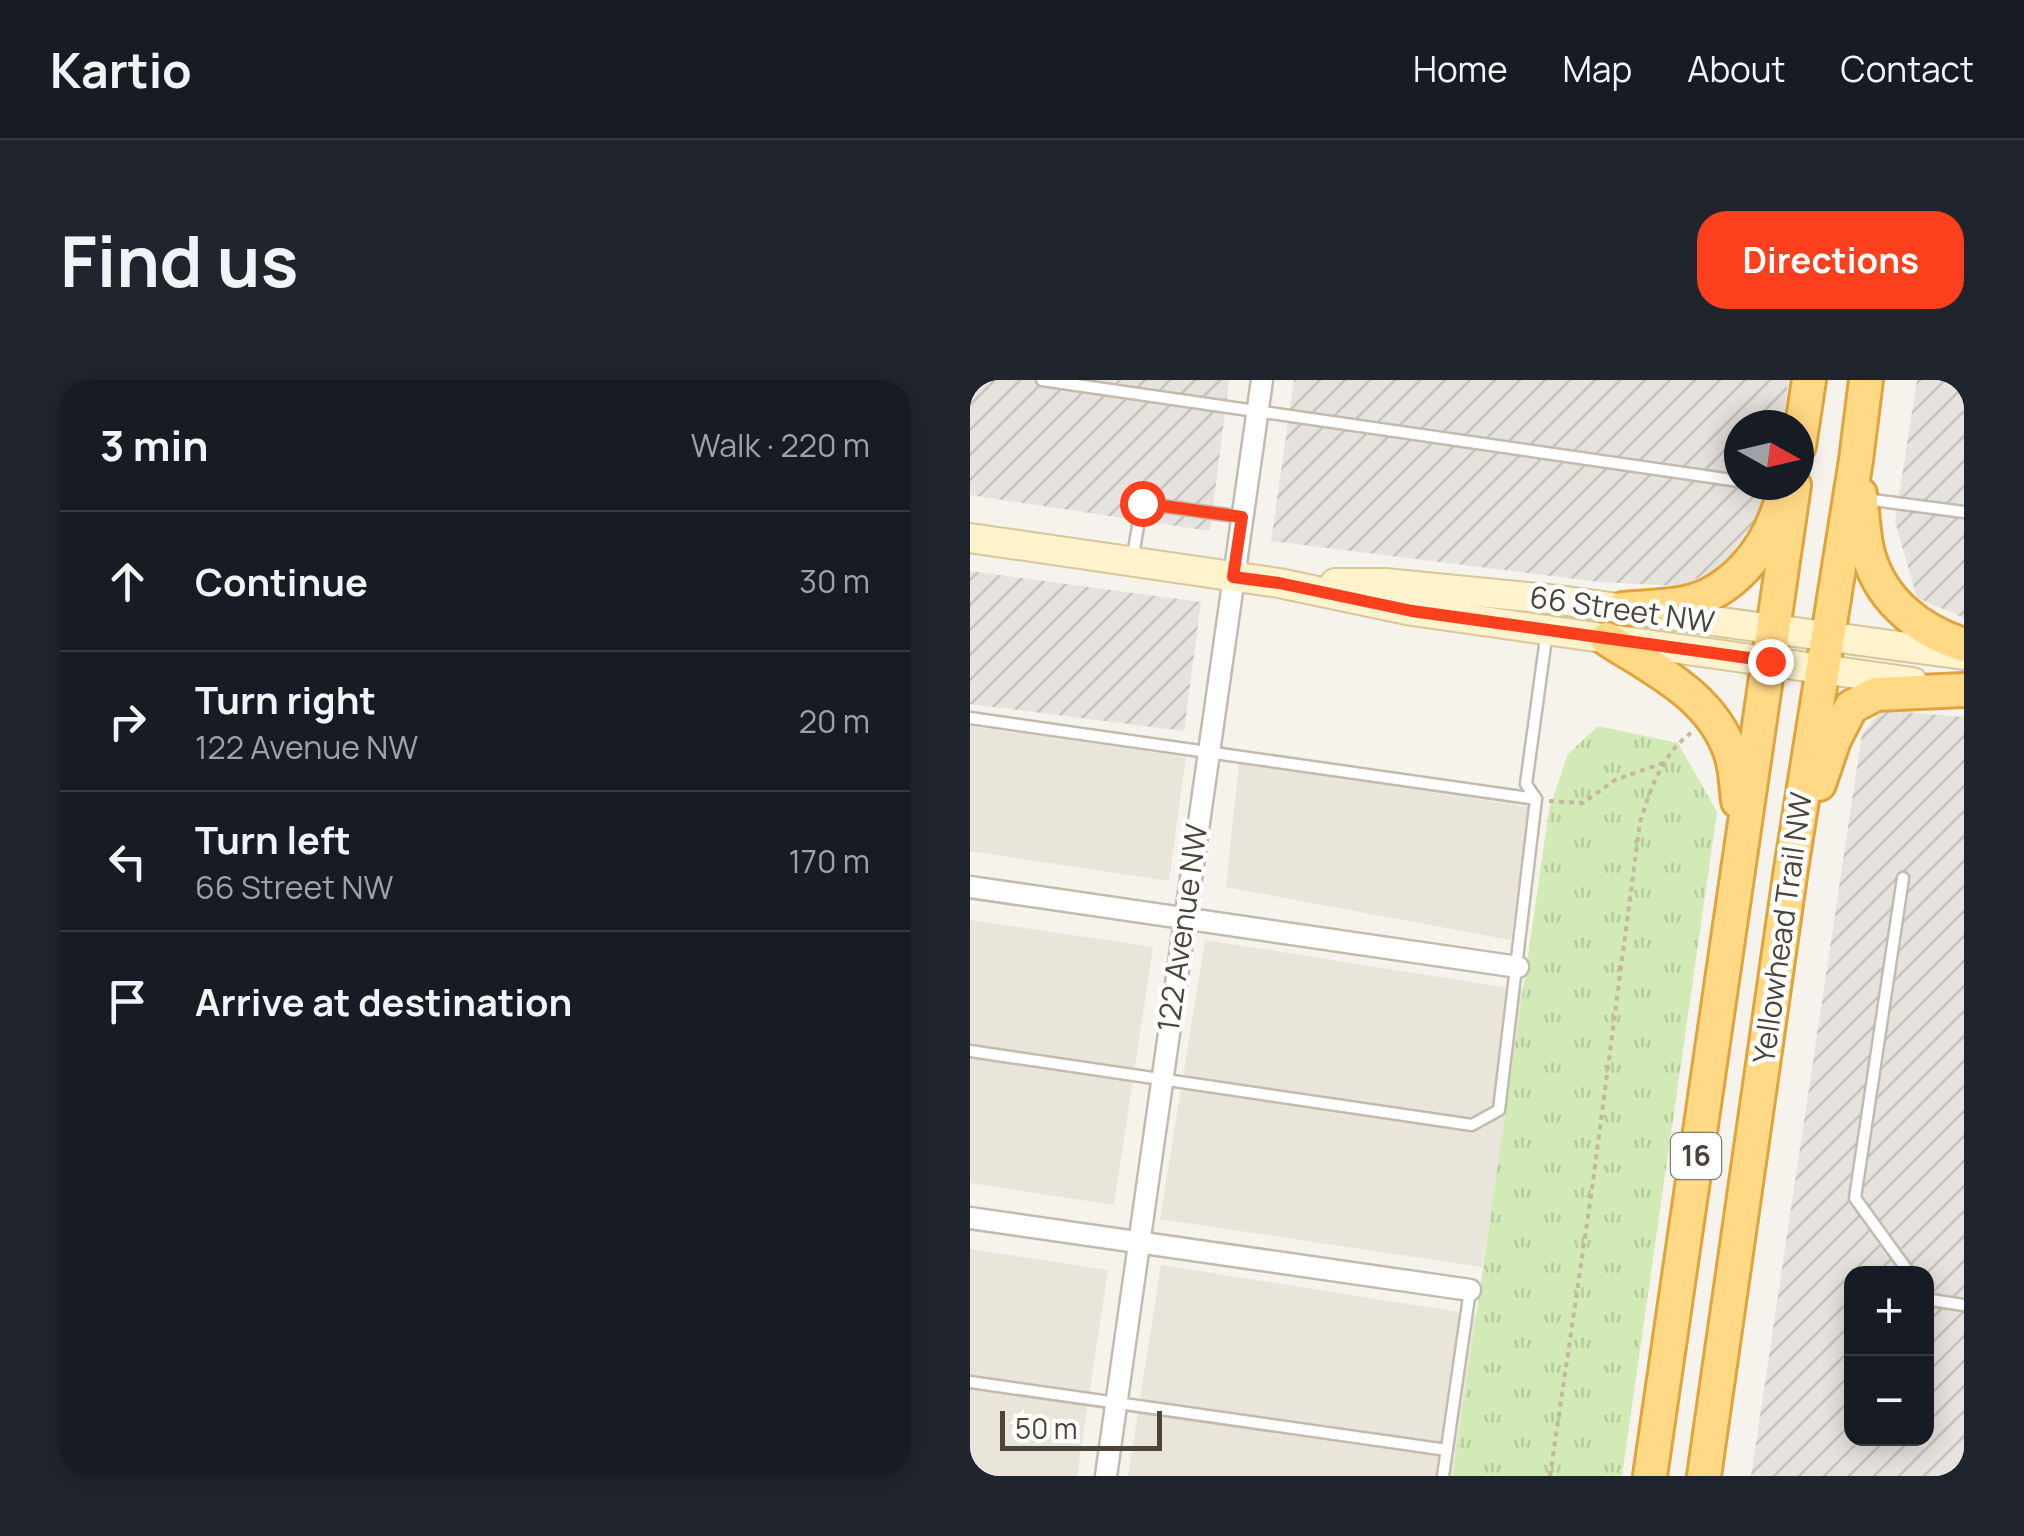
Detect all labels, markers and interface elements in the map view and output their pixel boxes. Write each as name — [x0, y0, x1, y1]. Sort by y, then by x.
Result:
text: Kartio — [50, 37, 192, 102]
text: Home — [1413, 45, 1508, 93]
text: Map — [1563, 45, 1632, 93]
text: About — [1687, 45, 1786, 93]
text: Contact — [1841, 45, 1974, 93]
button: Directions — [1697, 211, 1964, 309]
text: Find us — [60, 212, 298, 308]
north arrow — [1724, 410, 1814, 500]
text: 3 min — [100, 416, 209, 474]
text: Walk · 220 m — [691, 423, 870, 467]
route start — [1120, 481, 1166, 527]
icon: ahead — [100, 554, 155, 609]
text: Continue — [195, 555, 368, 607]
text: 30 m — [799, 559, 870, 603]
street label: 66 Street NW — [1527, 575, 1717, 642]
route end — [1748, 639, 1794, 685]
text: Turn right — [195, 673, 376, 725]
icon: right — [100, 694, 155, 749]
text: 20 m — [799, 699, 870, 743]
text: 122 Avenue NW — [195, 725, 418, 769]
street label: Yellowhead Trail NW — [1742, 790, 1821, 1066]
text: Turn left — [195, 813, 351, 865]
street label: 122 Avenue NW — [1147, 821, 1216, 1034]
icon: left — [100, 834, 155, 889]
text: 170 m — [788, 839, 870, 883]
text: 66 Street NW — [195, 865, 393, 909]
icon: arrive — [100, 974, 155, 1029]
text: Arrive at destination — [195, 975, 572, 1027]
road number: 16 — [1671, 1133, 1721, 1179]
map controls — [1844, 1266, 1934, 1446]
button: + — [1844, 1266, 1934, 1356]
button: − — [1844, 1356, 1934, 1446]
scale bar — [1000, 1406, 1162, 1450]
text: 50 m — [1015, 1409, 1078, 1447]

